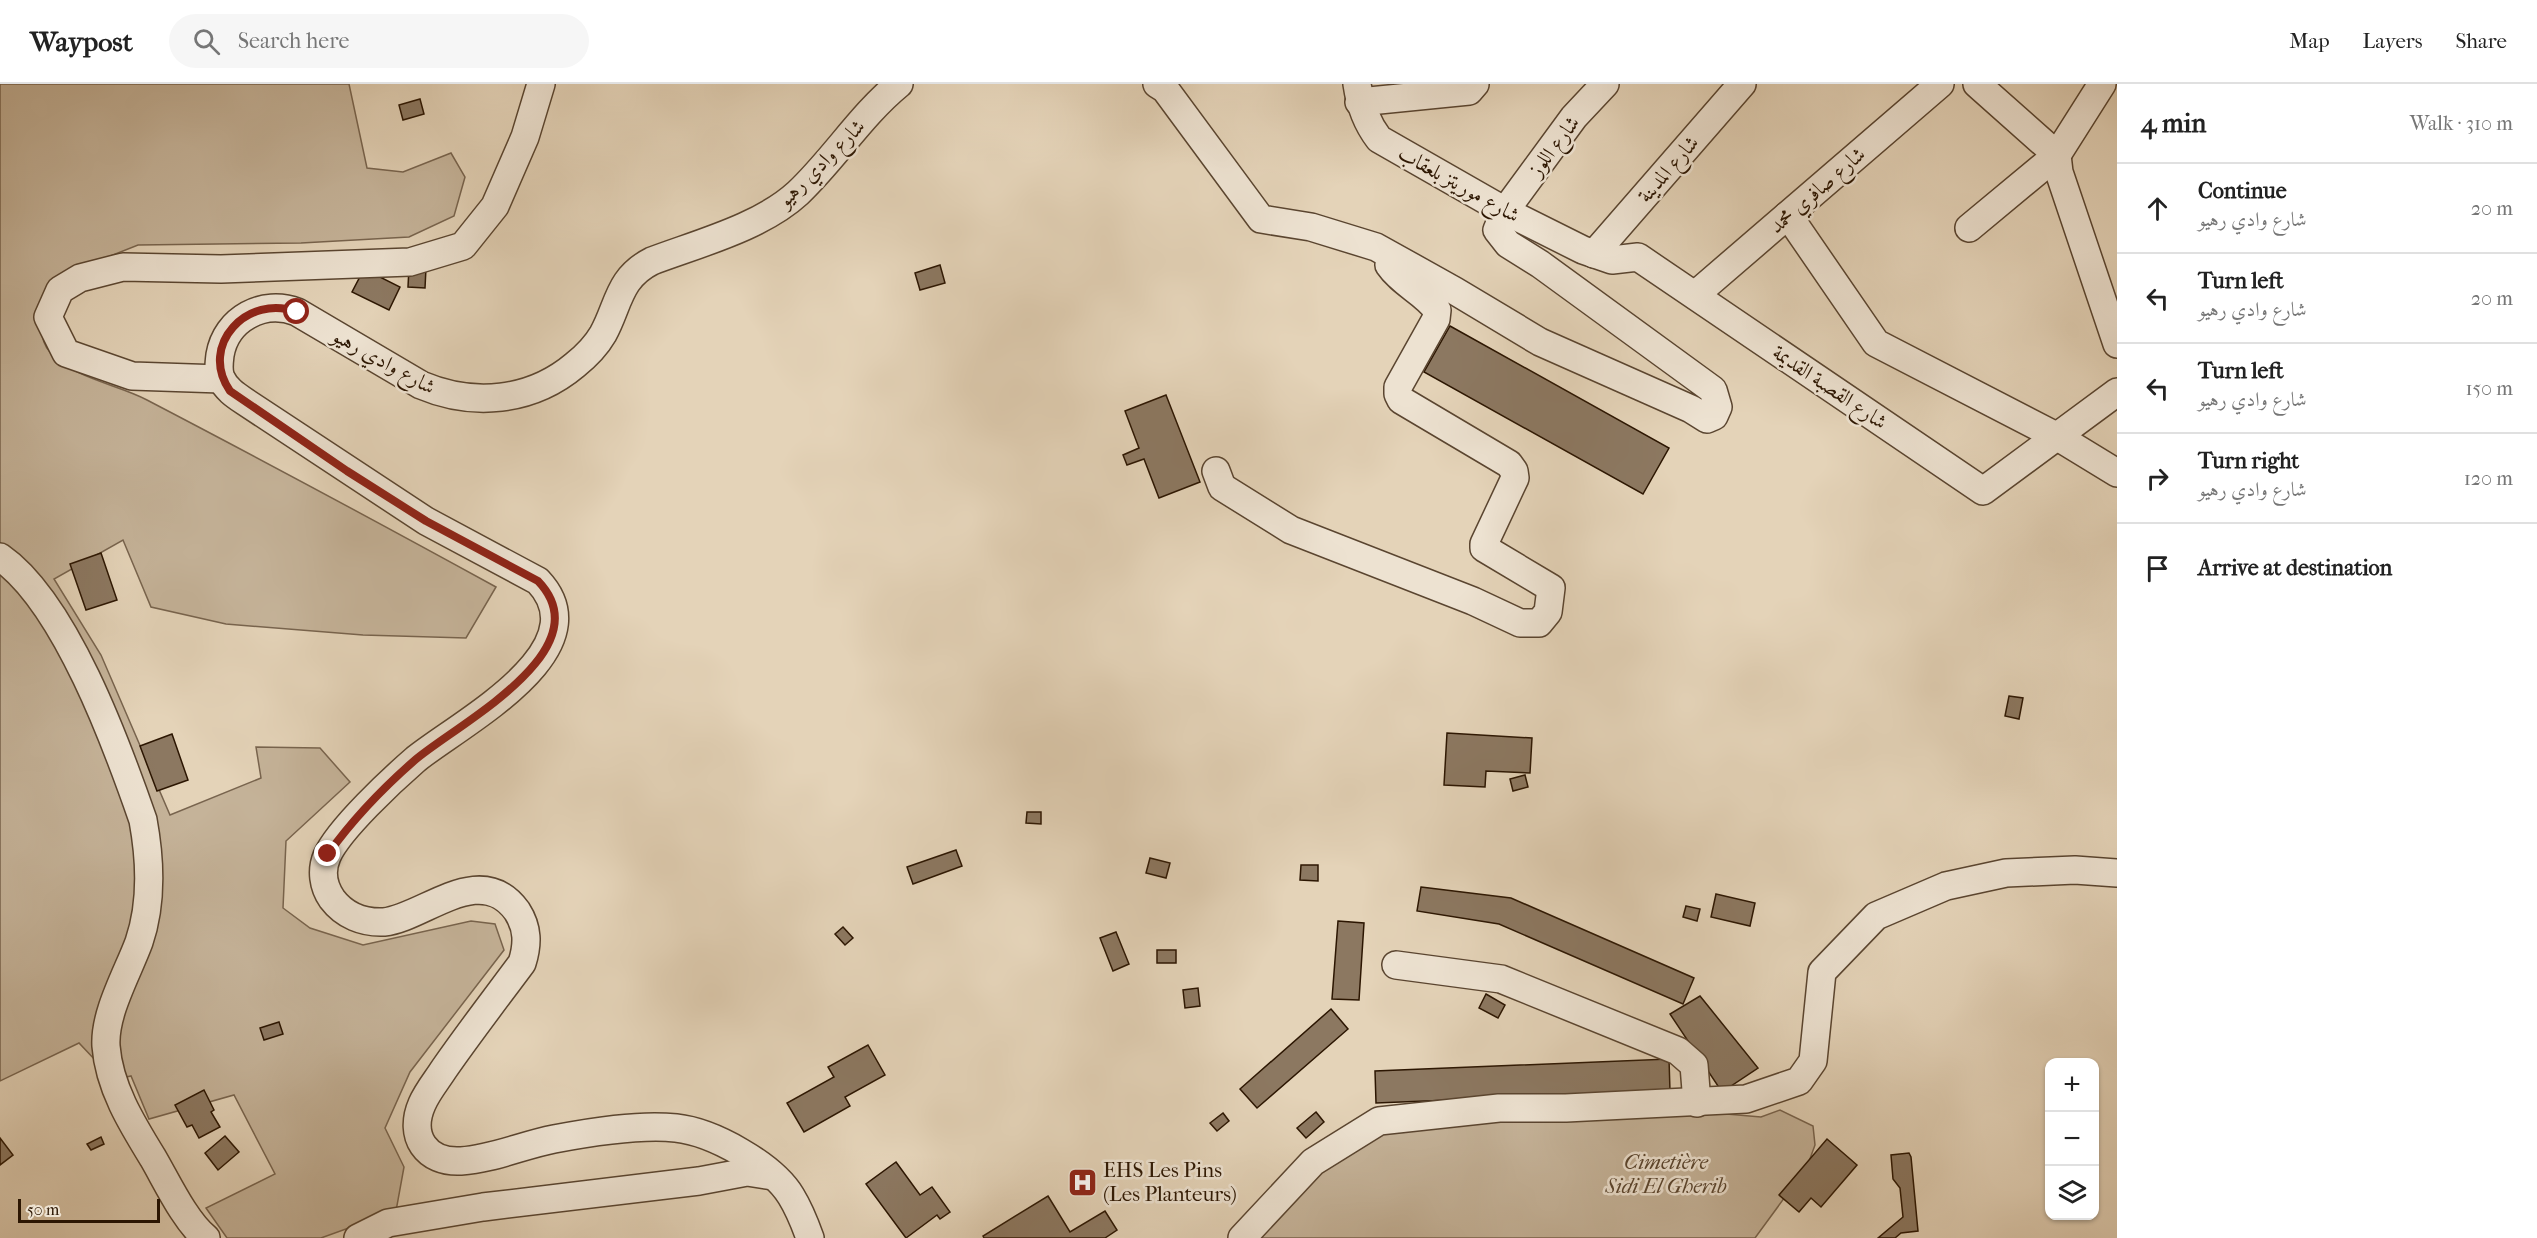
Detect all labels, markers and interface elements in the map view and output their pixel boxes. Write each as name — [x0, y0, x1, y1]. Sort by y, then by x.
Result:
search box — [169, 14, 589, 68]
text: Waypost — [30, 25, 133, 58]
icon: search — [190, 25, 223, 58]
text: Search here — [238, 28, 349, 54]
text: Map — [2289, 29, 2330, 53]
text: Layers — [2363, 29, 2422, 53]
text: Share — [2455, 29, 2507, 53]
text: 4 min — [2141, 108, 2206, 139]
street label: شارع اللوز — [1522, 111, 1589, 186]
text: Walk · 310 m — [2410, 112, 2513, 135]
street label: شارع وادي رهيو — [771, 114, 874, 218]
street label: شارع المدينة — [1633, 131, 1708, 211]
street label: شارع موريتز بلعقاب — [1391, 141, 1524, 233]
street label: شارع صافري محمد — [1764, 142, 1874, 243]
text: Continue — [2198, 178, 2287, 204]
icon: ahead — [2141, 192, 2174, 225]
text: 20 m — [2471, 197, 2513, 220]
text: شارع وادي رهيو — [2198, 208, 2307, 231]
text: Turn left — [2198, 268, 2284, 294]
icon: left — [2141, 282, 2174, 315]
text: 20 m — [2471, 287, 2513, 310]
route start — [283, 298, 309, 324]
text: شارع وادي رهيو — [2198, 298, 2307, 321]
street label: شارع وادي رهيو — [324, 322, 440, 404]
street label: شارع القصبة القديمة — [1765, 340, 1892, 439]
text: Turn left — [2198, 358, 2284, 384]
icon: left — [2141, 372, 2174, 405]
text: 150 m — [2465, 377, 2513, 400]
text: شارع وادي رهيو — [2198, 388, 2307, 411]
text: Turn right — [2198, 448, 2299, 474]
icon: right — [2141, 462, 2174, 495]
text: 120 m — [2464, 467, 2513, 490]
text: شارع وادي رهيو — [2198, 478, 2307, 501]
icon: arrive — [2141, 552, 2174, 585]
text: Arrive at destination — [2198, 555, 2392, 581]
route end — [314, 840, 340, 866]
map controls — [2045, 1058, 2099, 1220]
button: + — [2045, 1058, 2099, 1112]
button: − — [2045, 1112, 2099, 1166]
park label: Cimetière Sidi El Gherib — [1604, 1150, 1727, 1198]
place label: EHS Les Pins (Les Planteurs) — [1103, 1158, 1237, 1206]
hospital icon: EHS Les Pins (Les Planteurs) — [1066, 1166, 1098, 1198]
button: layers — [2045, 1166, 2099, 1220]
scale bar — [18, 1196, 160, 1224]
text: 50 m — [27, 1200, 59, 1219]

